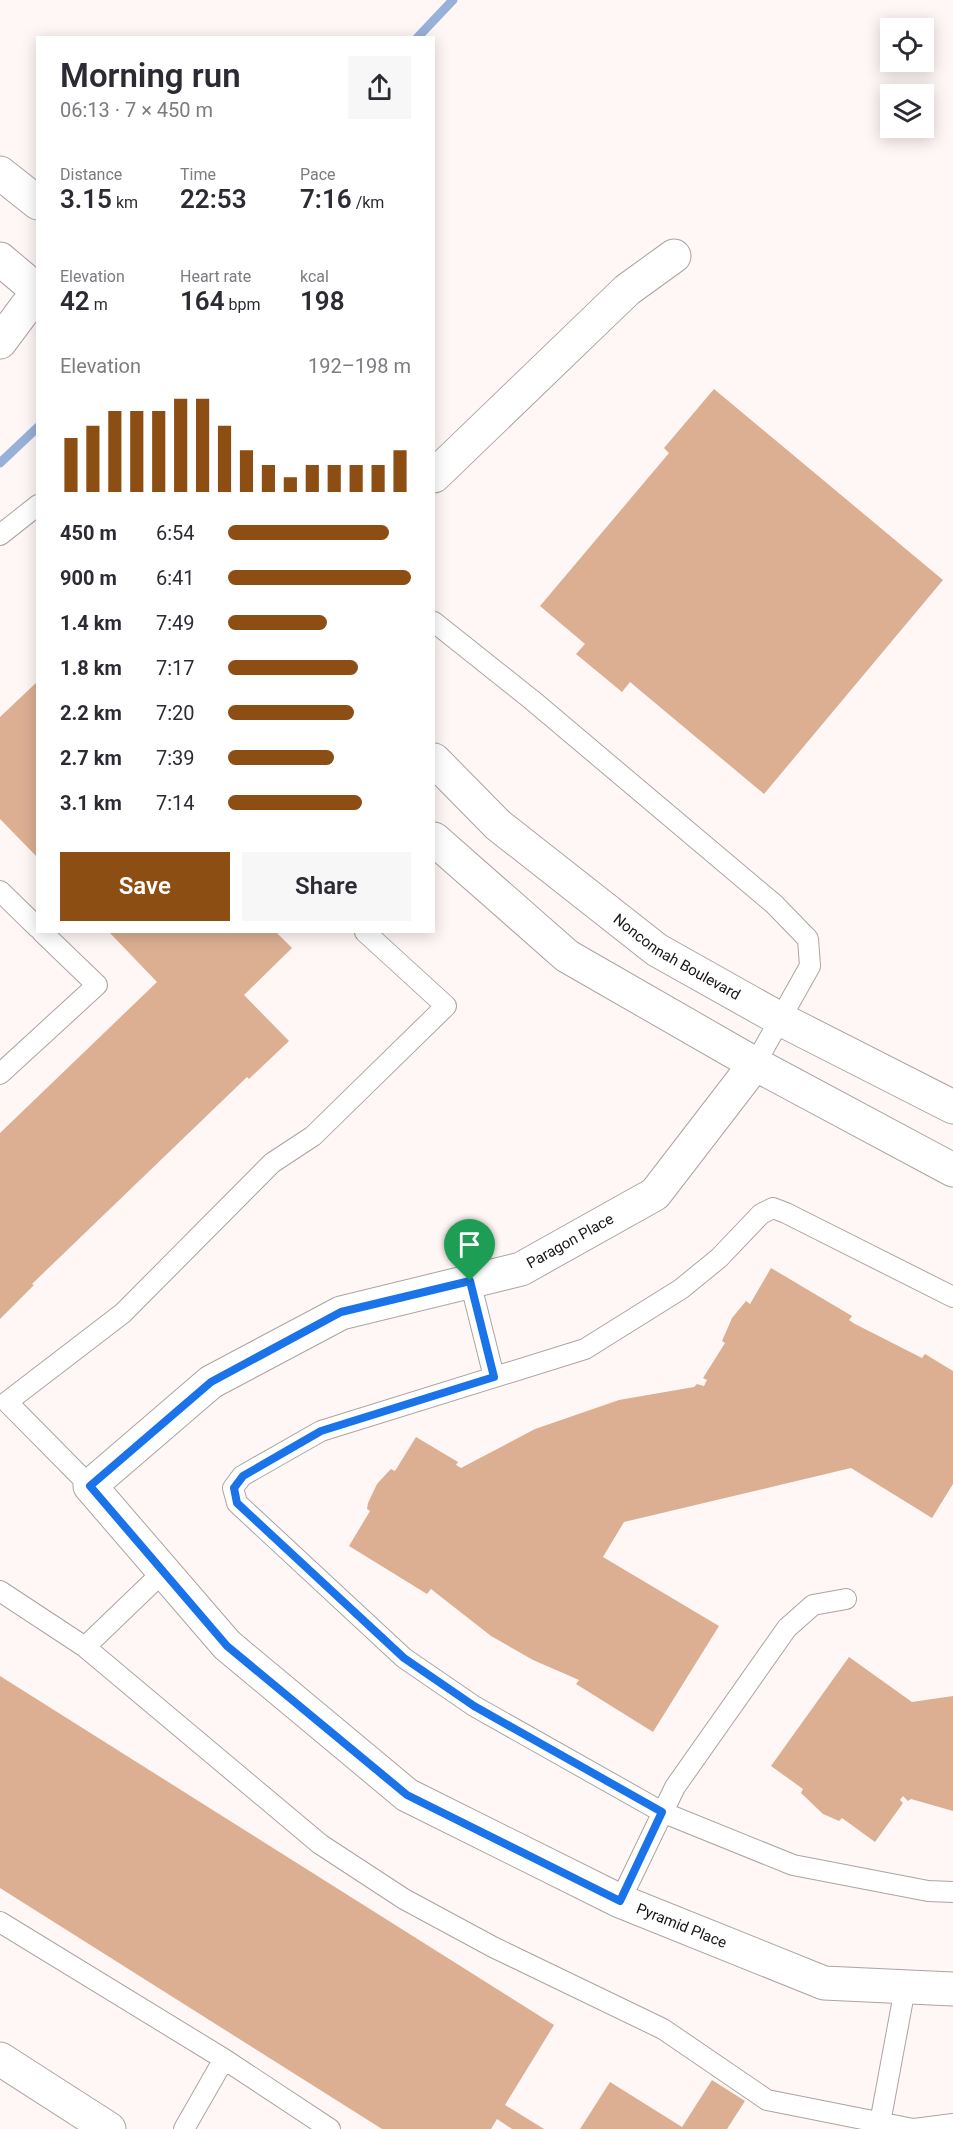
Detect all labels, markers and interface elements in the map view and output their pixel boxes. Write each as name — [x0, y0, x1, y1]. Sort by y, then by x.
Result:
map controls — [880, 18, 934, 138]
button: locate — [880, 18, 934, 72]
text: Morning run — [60, 56, 241, 95]
button: share — [348, 56, 411, 119]
button: layers — [880, 84, 934, 138]
text: 06:13 · 7 × 450 m — [60, 98, 213, 122]
text: Distance — [60, 165, 122, 184]
text: Time — [180, 165, 216, 184]
text: Pace — [300, 165, 336, 184]
text: 3.15 — [60, 184, 112, 214]
text: 22:53 — [180, 184, 247, 214]
text: 7:16 — [300, 184, 352, 214]
text: km — [112, 193, 138, 212]
text: /km — [352, 193, 384, 212]
text: Elevation — [60, 267, 125, 286]
text: Heart rate — [180, 267, 251, 286]
text: kcal — [300, 267, 329, 286]
text: 42 — [60, 286, 90, 316]
text: 164 — [180, 286, 225, 316]
text: 198 — [300, 286, 345, 316]
text: m — [90, 295, 108, 314]
text: bpm — [225, 295, 261, 314]
text: Elevation — [60, 354, 141, 378]
text: 192–198 m — [308, 354, 411, 378]
text: 450 m — [60, 521, 117, 545]
text: 6:54 — [156, 521, 195, 545]
text: 900 m — [60, 566, 117, 590]
text: 6:41 — [156, 566, 195, 590]
text: 1.4 km — [60, 611, 122, 635]
text: 7:49 — [156, 611, 195, 635]
text: 1.8 km — [60, 656, 122, 680]
text: 7:17 — [156, 656, 195, 680]
text: 2.2 km — [60, 701, 122, 725]
text: 7:20 — [156, 701, 195, 725]
text: 2.7 km — [60, 746, 122, 770]
text: 7:39 — [156, 746, 195, 770]
text: 3.1 km — [60, 791, 122, 815]
text: 7:14 — [156, 791, 195, 815]
button: Save — [60, 852, 230, 921]
button: Share — [242, 852, 411, 921]
street label: Nonconnah Boulevard — [610, 910, 744, 1004]
street label: Paragon Place — [523, 1210, 617, 1272]
pin — [444, 1219, 495, 1281]
icon: arrive — [453, 1228, 486, 1261]
street label: Pyramid Place — [634, 1900, 729, 1952]

